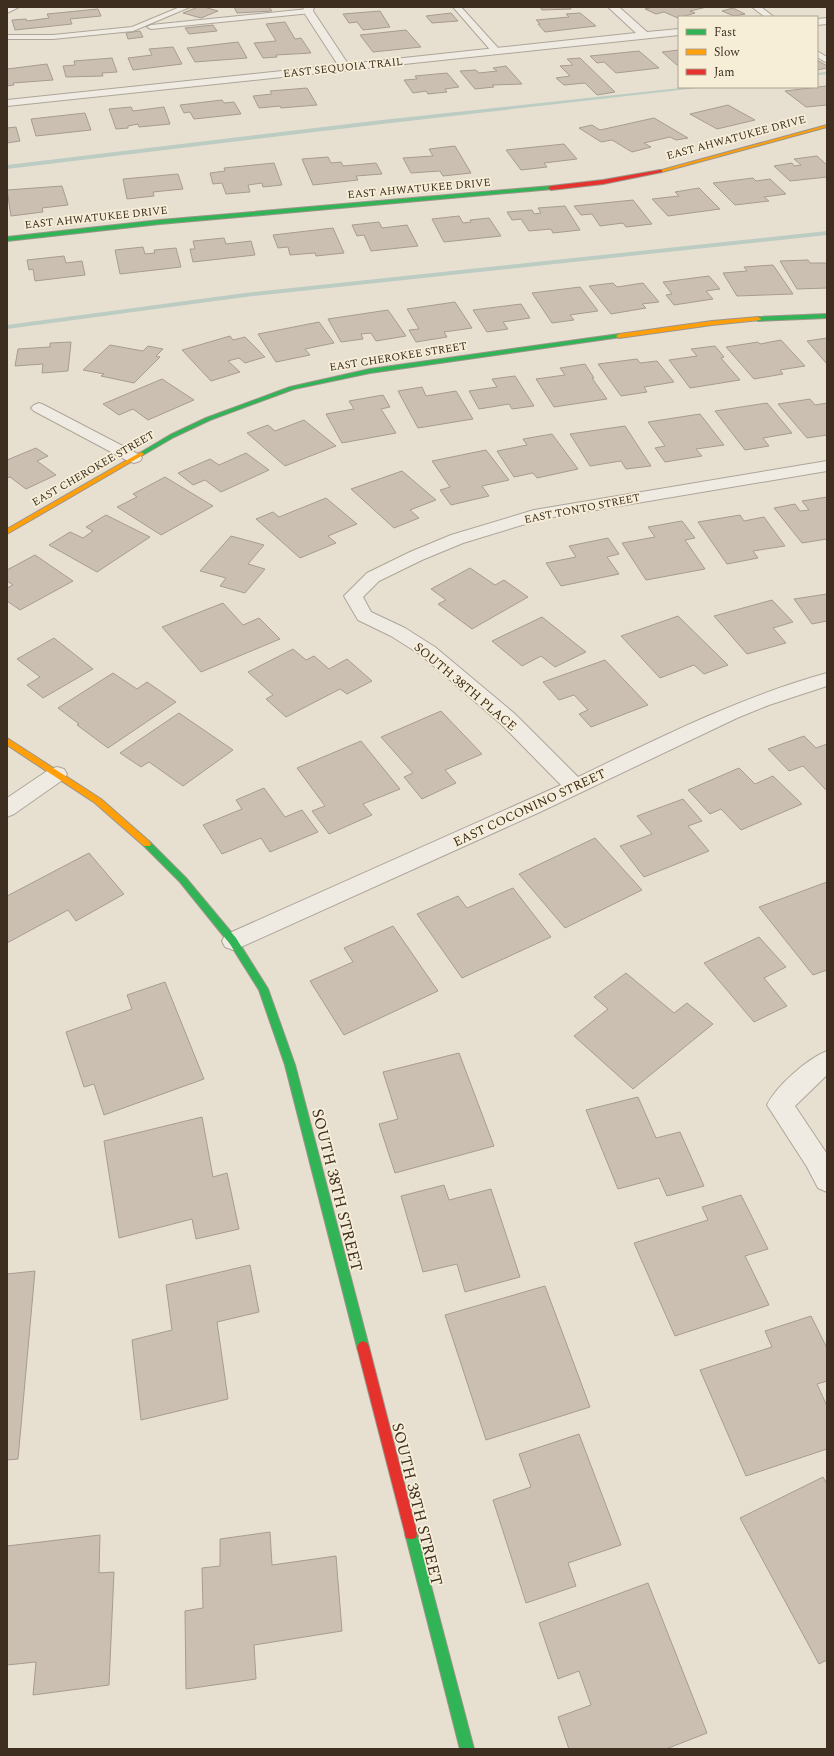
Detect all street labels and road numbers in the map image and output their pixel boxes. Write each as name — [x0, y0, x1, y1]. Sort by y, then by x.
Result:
street label: EAST SEQUOIA TRAIL — [282, 53, 404, 82]
street label: EAST AHWATUKEE DRIVE — [665, 111, 808, 164]
street label: EAST AHWATUKEE DRIVE — [347, 174, 491, 203]
street label: EAST AHWATUKEE DRIVE — [24, 202, 168, 233]
street label: EAST CHEROKEE STREET — [328, 337, 468, 376]
street label: EAST CHEROKEE STREET — [29, 426, 158, 511]
street label: EAST TONTO STREET — [523, 489, 642, 528]
street label: SOUTH 38TH PLACE — [409, 638, 521, 736]
street label: EAST COCONINO STREET — [450, 764, 609, 852]
street label: SOUTH 38TH STREET — [305, 1106, 369, 1274]
street label: SOUTH 38TH STREET — [385, 1420, 449, 1588]

